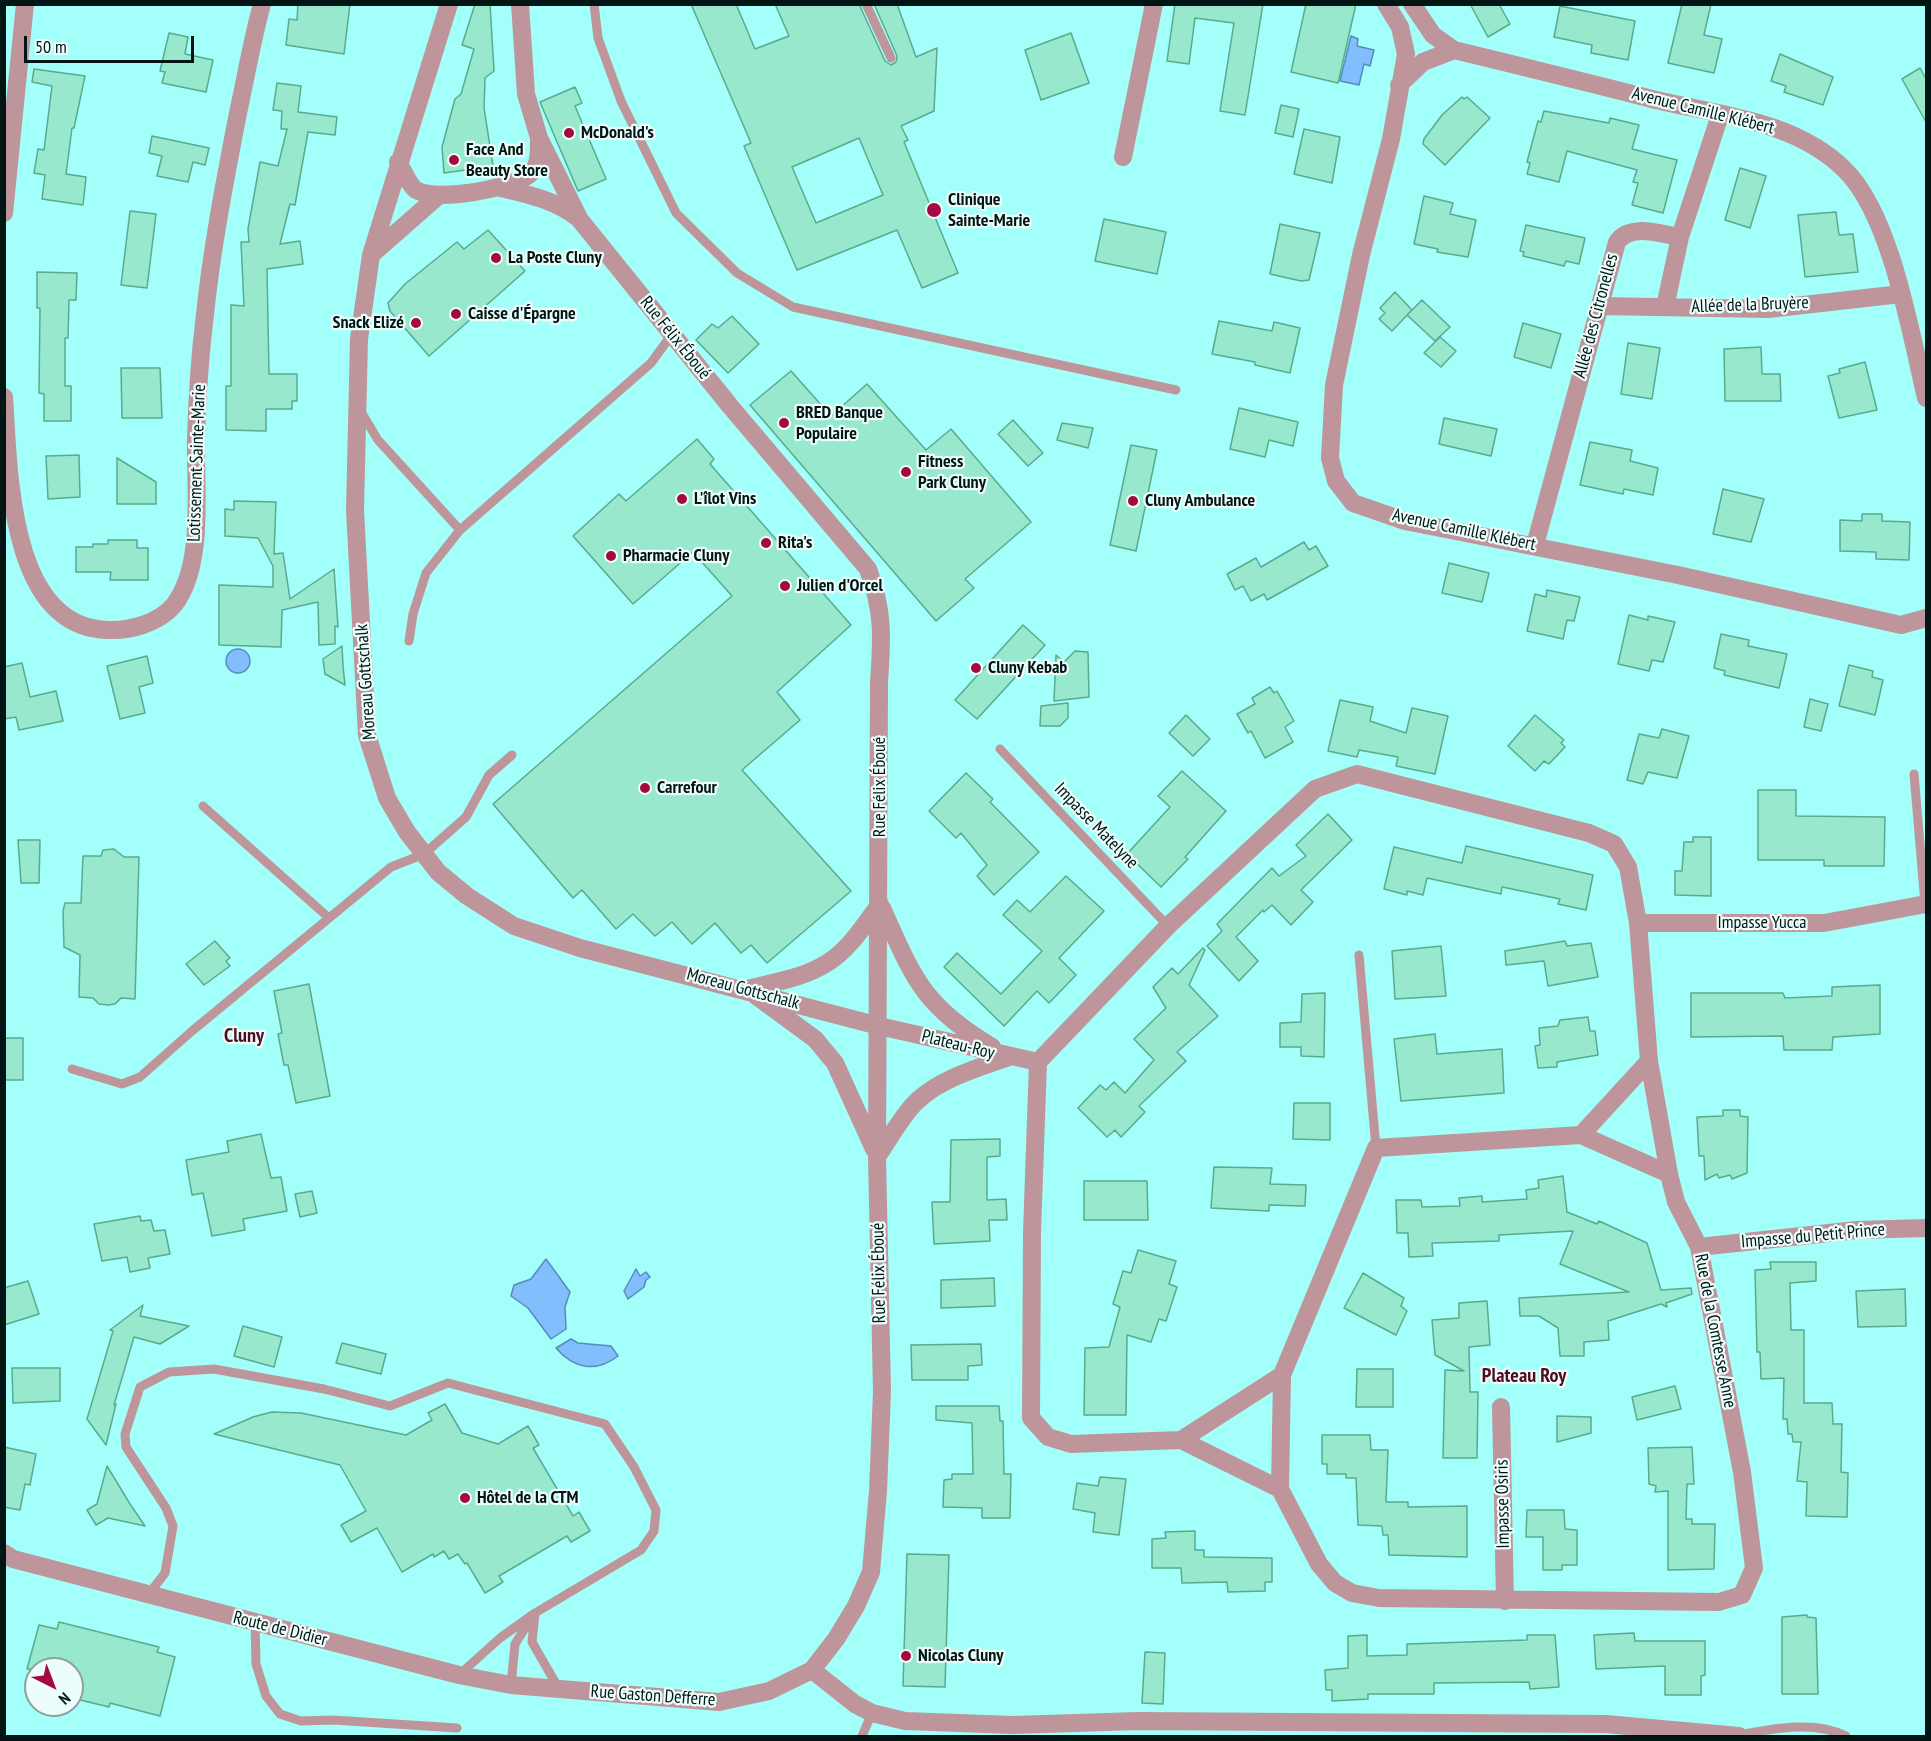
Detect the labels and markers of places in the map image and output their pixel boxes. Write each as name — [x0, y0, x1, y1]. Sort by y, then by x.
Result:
place label: McDonald's — [581, 122, 654, 144]
marker: McDonald's — [562, 126, 576, 140]
place label: Face And Beauty Store — [466, 139, 548, 182]
marker: Face And Beauty Store — [447, 153, 461, 167]
place label: Clinique Sainte-Marie — [948, 189, 1030, 232]
marker: Clinique Sainte-Marie — [925, 201, 943, 219]
place label: La Poste Cluny — [508, 247, 602, 269]
marker: La Poste Cluny — [489, 251, 503, 265]
place label: Caisse d'Épargne — [468, 303, 576, 325]
marker: Caisse d'Épargne — [449, 307, 463, 321]
place label: Snack Elizé — [333, 312, 404, 334]
marker: Snack Elizé — [409, 316, 423, 330]
place label: BRED Banque Populaire — [796, 402, 883, 444]
marker: BRED Banque Populaire — [777, 416, 791, 430]
place label: Fitness Park Cluny — [918, 451, 986, 494]
marker: Fitness Park Cluny — [899, 465, 913, 479]
place label: L'îlot Vins — [694, 488, 756, 510]
place label: Cluny Ambulance — [1145, 490, 1255, 512]
marker: L'îlot Vins — [675, 492, 689, 506]
marker: Cluny Ambulance — [1126, 494, 1140, 508]
place label: Rita's — [778, 532, 812, 554]
marker: Rita's — [759, 536, 773, 550]
place label: Pharmacie Cluny — [623, 545, 729, 567]
marker: Pharmacie Cluny — [604, 549, 618, 563]
place label: Julien d'Orcel — [797, 575, 883, 597]
marker: Julien d'Orcel — [778, 579, 792, 593]
place label: Cluny Kebab — [988, 657, 1067, 679]
marker: Cluny Kebab — [969, 661, 983, 675]
place label: Carrefour — [657, 777, 717, 799]
marker: Carrefour — [638, 781, 652, 795]
place label: Hôtel de la CTM — [477, 1487, 579, 1509]
marker: Hôtel de la CTM — [458, 1491, 472, 1505]
place label: Nicolas Cluny — [918, 1645, 1004, 1667]
marker: Nicolas Cluny — [899, 1649, 913, 1663]

